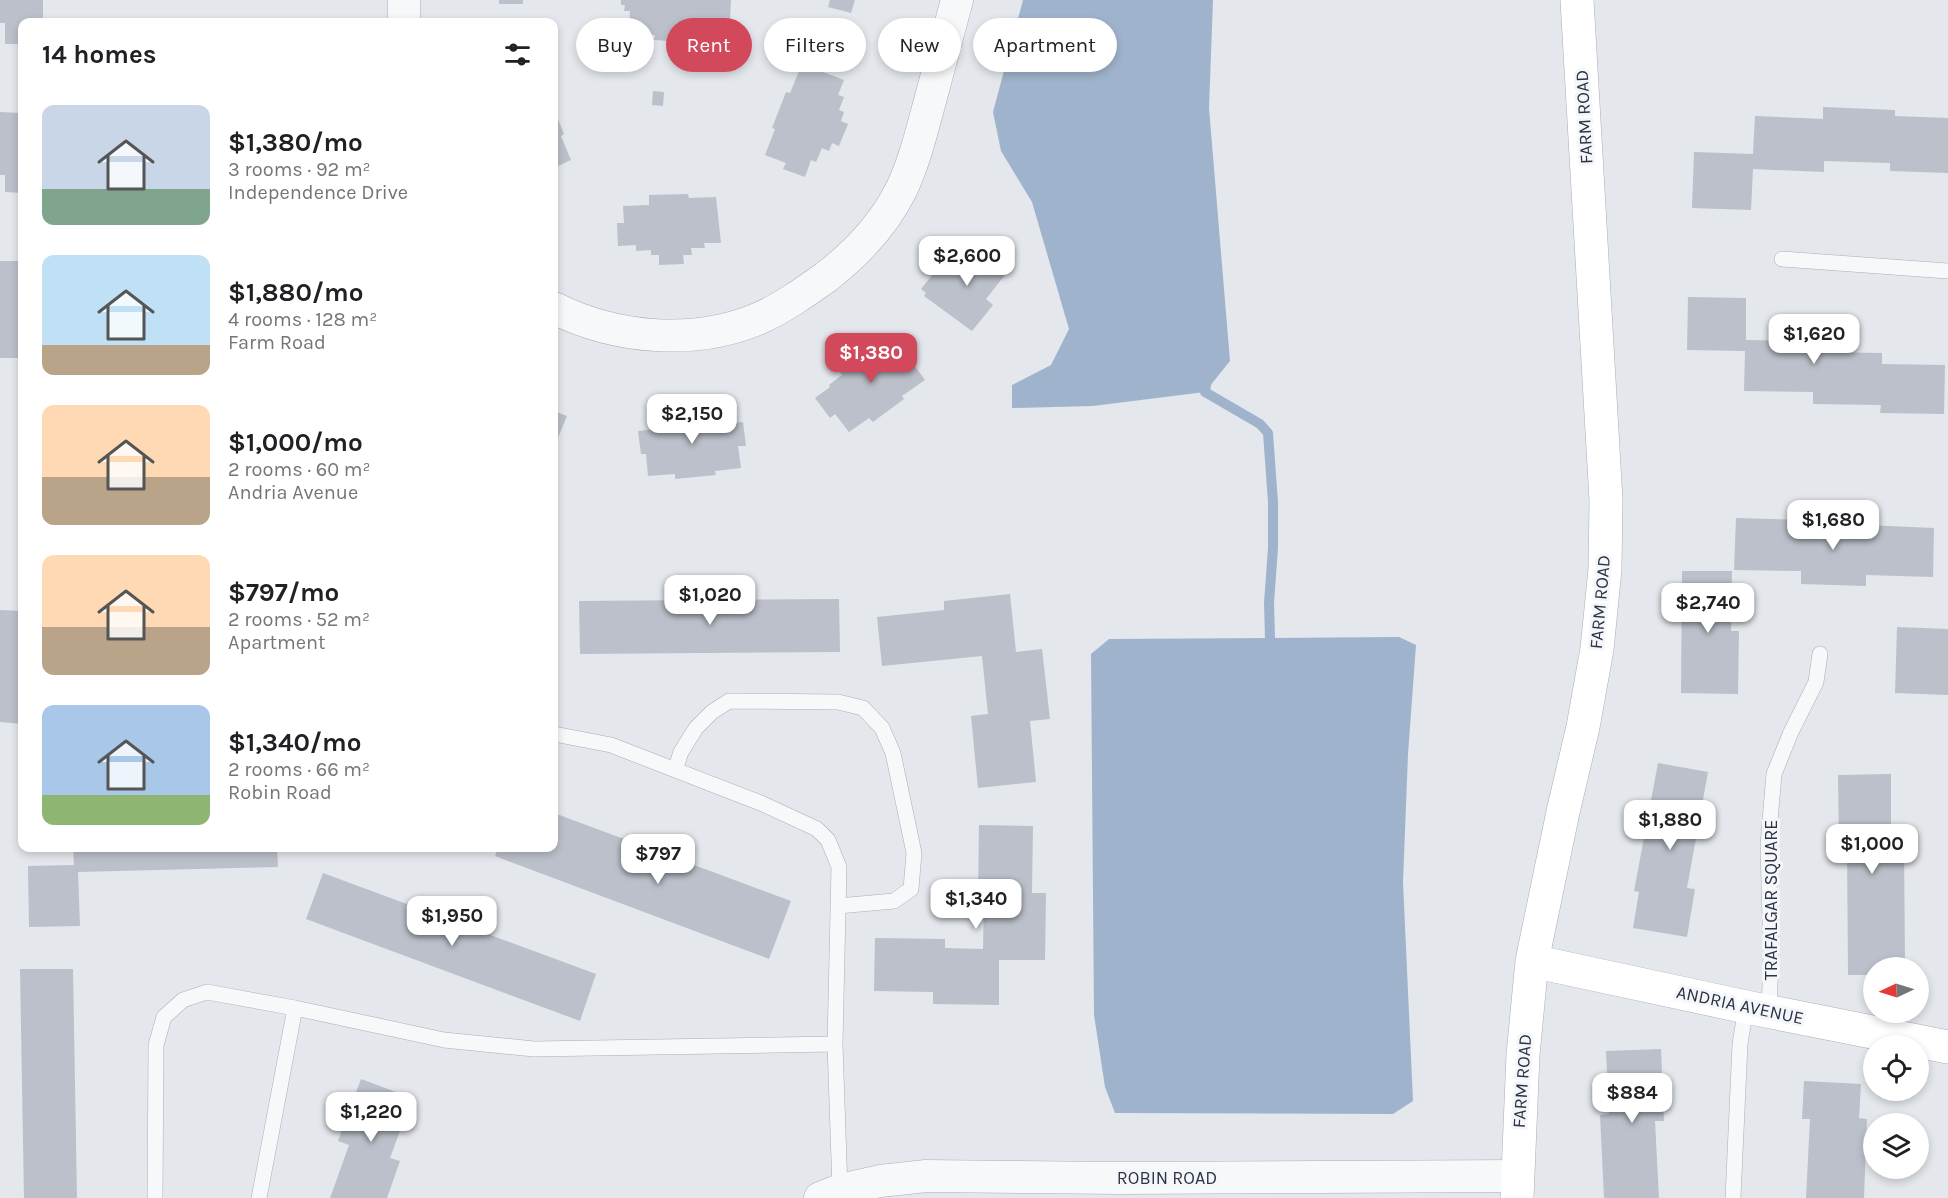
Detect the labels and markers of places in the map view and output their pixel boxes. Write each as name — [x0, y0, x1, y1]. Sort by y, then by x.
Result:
pin: $2,600 — [918, 236, 1016, 287]
pin: $1,620 — [1765, 314, 1863, 365]
pin: $1,380 — [822, 333, 920, 384]
pin: $2,150 — [643, 394, 741, 445]
pin: $1,680 — [1784, 500, 1882, 551]
pin: $1,020 — [661, 575, 759, 626]
pin: $2,740 — [1659, 583, 1757, 634]
pin: $1,880 — [1621, 800, 1719, 851]
pin: $1,000 — [1823, 824, 1921, 875]
pin: $797 — [622, 834, 694, 885]
pin: $1,340 — [927, 879, 1025, 930]
pin: $1,950 — [403, 896, 501, 947]
pin: $884 — [1596, 1073, 1668, 1124]
pin: $1,220 — [322, 1092, 420, 1143]

